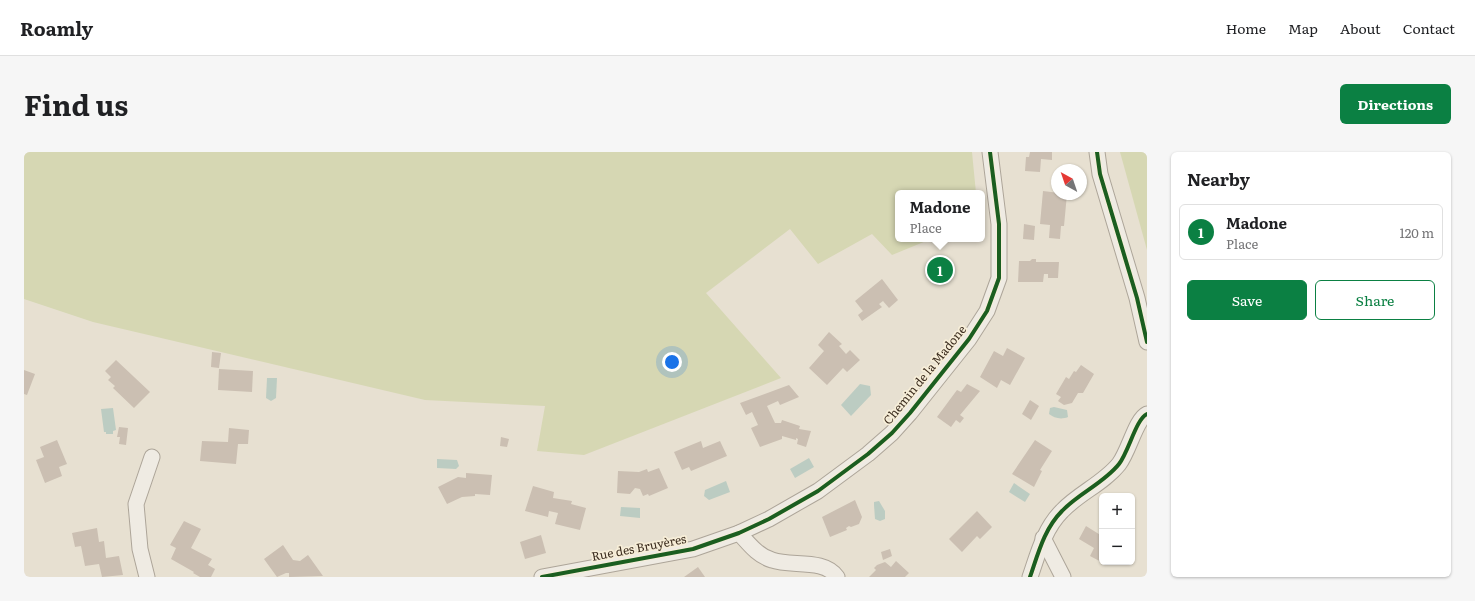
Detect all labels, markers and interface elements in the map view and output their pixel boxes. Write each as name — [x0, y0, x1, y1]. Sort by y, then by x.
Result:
text: Roamly — [20, 14, 93, 42]
text: Home — [1226, 18, 1266, 38]
text: Map — [1288, 18, 1318, 38]
text: About — [1340, 18, 1381, 38]
text: Contact — [1403, 18, 1455, 38]
text: Find us — [24, 83, 128, 125]
button: Directions — [1340, 84, 1451, 124]
north arrow — [1051, 164, 1087, 200]
text: Nearby — [1187, 166, 1250, 191]
popup — [895, 190, 985, 242]
text: Madone — [909, 195, 971, 218]
text: Madone — [1226, 211, 1287, 234]
text: Place — [909, 218, 942, 237]
text: 1 — [1198, 223, 1204, 242]
text: 120 m — [1399, 223, 1434, 242]
text: Place — [1226, 234, 1258, 253]
pin: 1 — [927, 255, 953, 285]
button: Save — [1187, 280, 1307, 320]
button: Share — [1315, 280, 1435, 320]
street label: Chemin de la Madone — [878, 321, 970, 428]
your location — [662, 352, 682, 372]
map controls — [1099, 493, 1135, 565]
button: + — [1099, 493, 1135, 529]
street label: Rue des Bruyères — [590, 529, 688, 565]
button: − — [1099, 529, 1135, 565]

